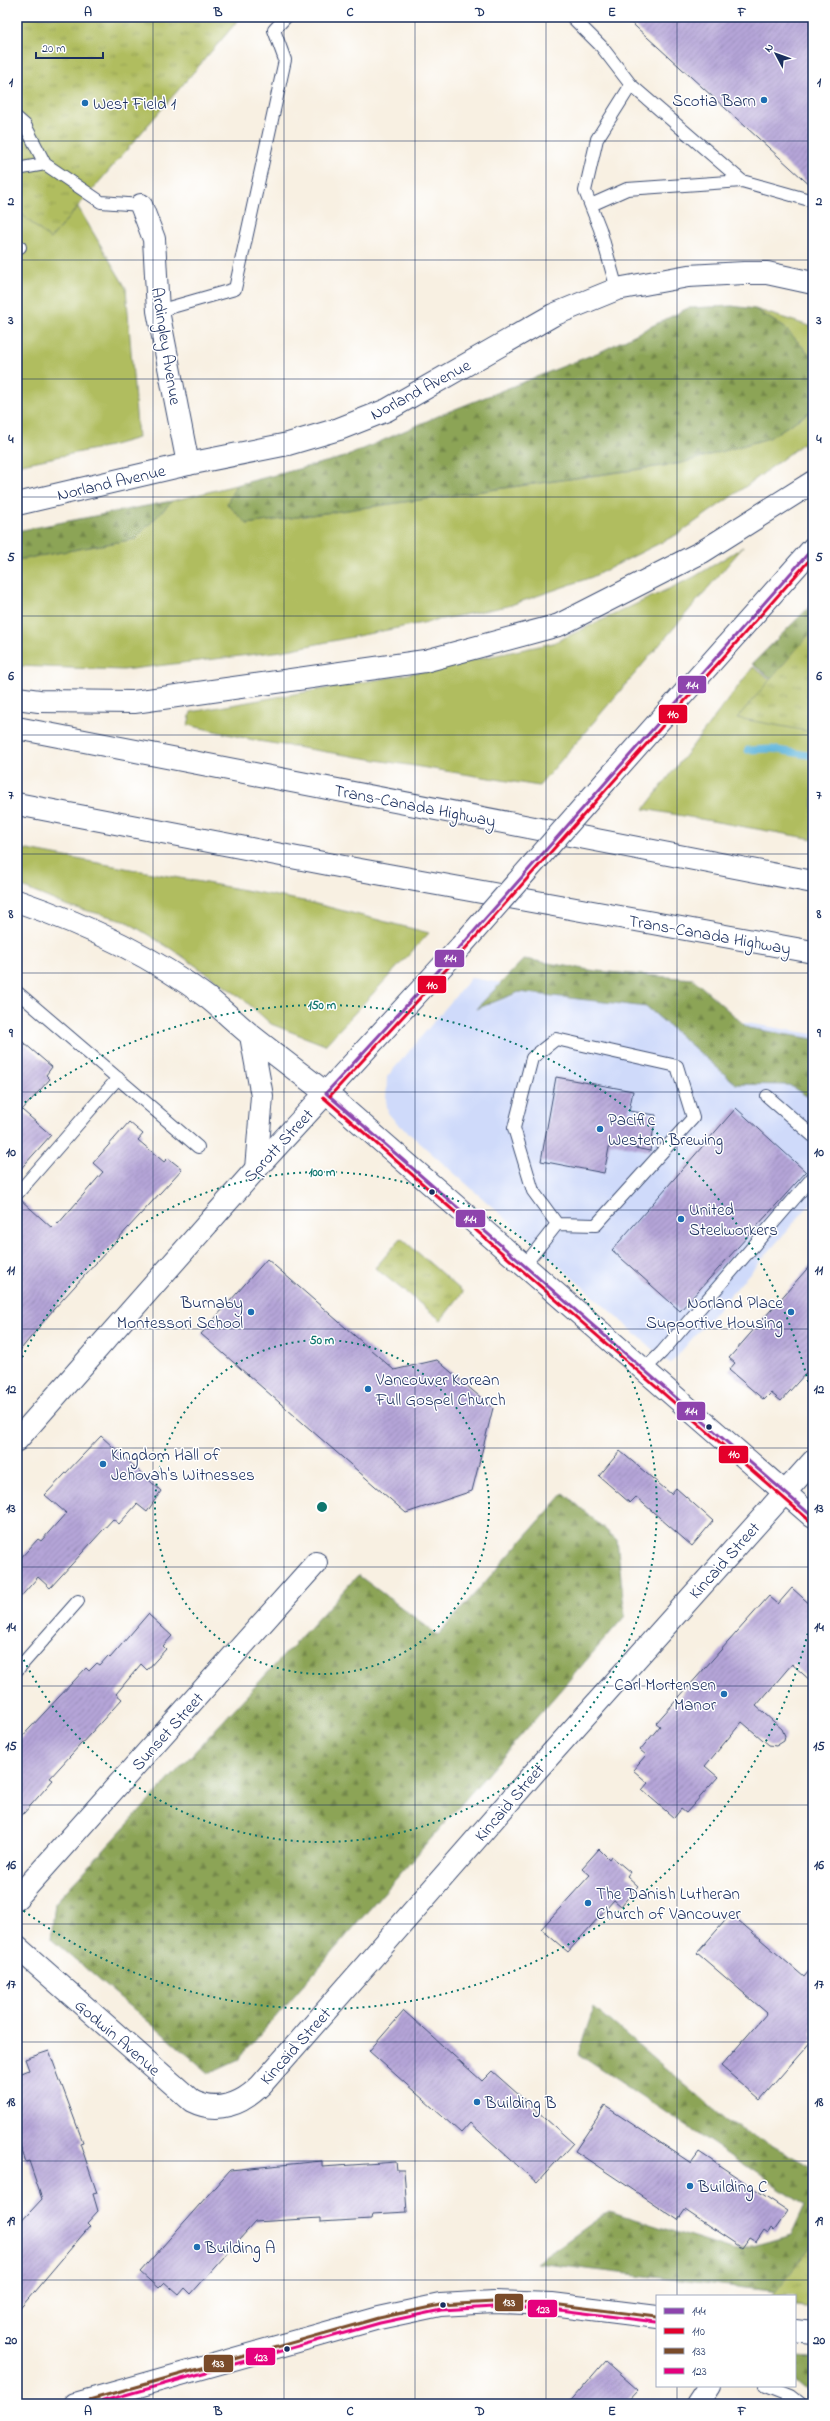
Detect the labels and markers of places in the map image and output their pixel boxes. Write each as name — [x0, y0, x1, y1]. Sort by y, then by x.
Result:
place label: Scotia Barn — [672, 89, 756, 114]
place label: West Field 1 — [93, 92, 177, 117]
marker: Scotia Barn — [759, 95, 769, 105]
marker: West Field 1 — [80, 98, 90, 108]
place label: Pacific Western Brewing — [608, 1108, 723, 1155]
marker: Pacific Western Brewing — [595, 1124, 605, 1134]
unlabelled marker — [427, 1187, 437, 1197]
place label: United Steelworkers — [689, 1198, 778, 1243]
marker: United Steelworkers — [676, 1214, 686, 1224]
place label: Burnaby Montessori School — [117, 1291, 243, 1336]
place label: Norland Place Supportive Housing — [646, 1291, 783, 1338]
marker: Burnaby Montessori School — [246, 1307, 256, 1317]
marker: Norland Place Supportive Housing — [786, 1307, 796, 1317]
place label: Vancouver Korean Full Gospel Church — [375, 1368, 506, 1413]
marker: Vancouver Korean Full Gospel Church — [363, 1384, 373, 1394]
unlabelled marker — [704, 1422, 714, 1432]
place label: Kingdom Hall of Jehovah's Witnesses — [111, 1443, 255, 1488]
marker: Kingdom Hall of Jehovah's Witnesses — [98, 1459, 108, 1469]
centre of rings — [315, 1500, 329, 1514]
place label: Carl Mortensen Manor — [614, 1673, 717, 1718]
marker: Carl Mortensen Manor — [719, 1689, 729, 1699]
place label: The Danish Lutheran Church of Vancouver — [596, 1882, 742, 1927]
marker: The Danish Lutheran Church of Vancouver — [583, 1898, 593, 1908]
place label: Building B — [484, 2091, 556, 2118]
marker: Building B — [472, 2097, 482, 2107]
place label: Building C — [697, 2175, 767, 2202]
marker: Building C — [685, 2181, 695, 2191]
place label: Building A — [204, 2236, 275, 2263]
marker: Building A — [192, 2242, 202, 2252]
unlabelled marker — [438, 2300, 448, 2310]
unlabelled marker — [282, 2344, 292, 2354]

